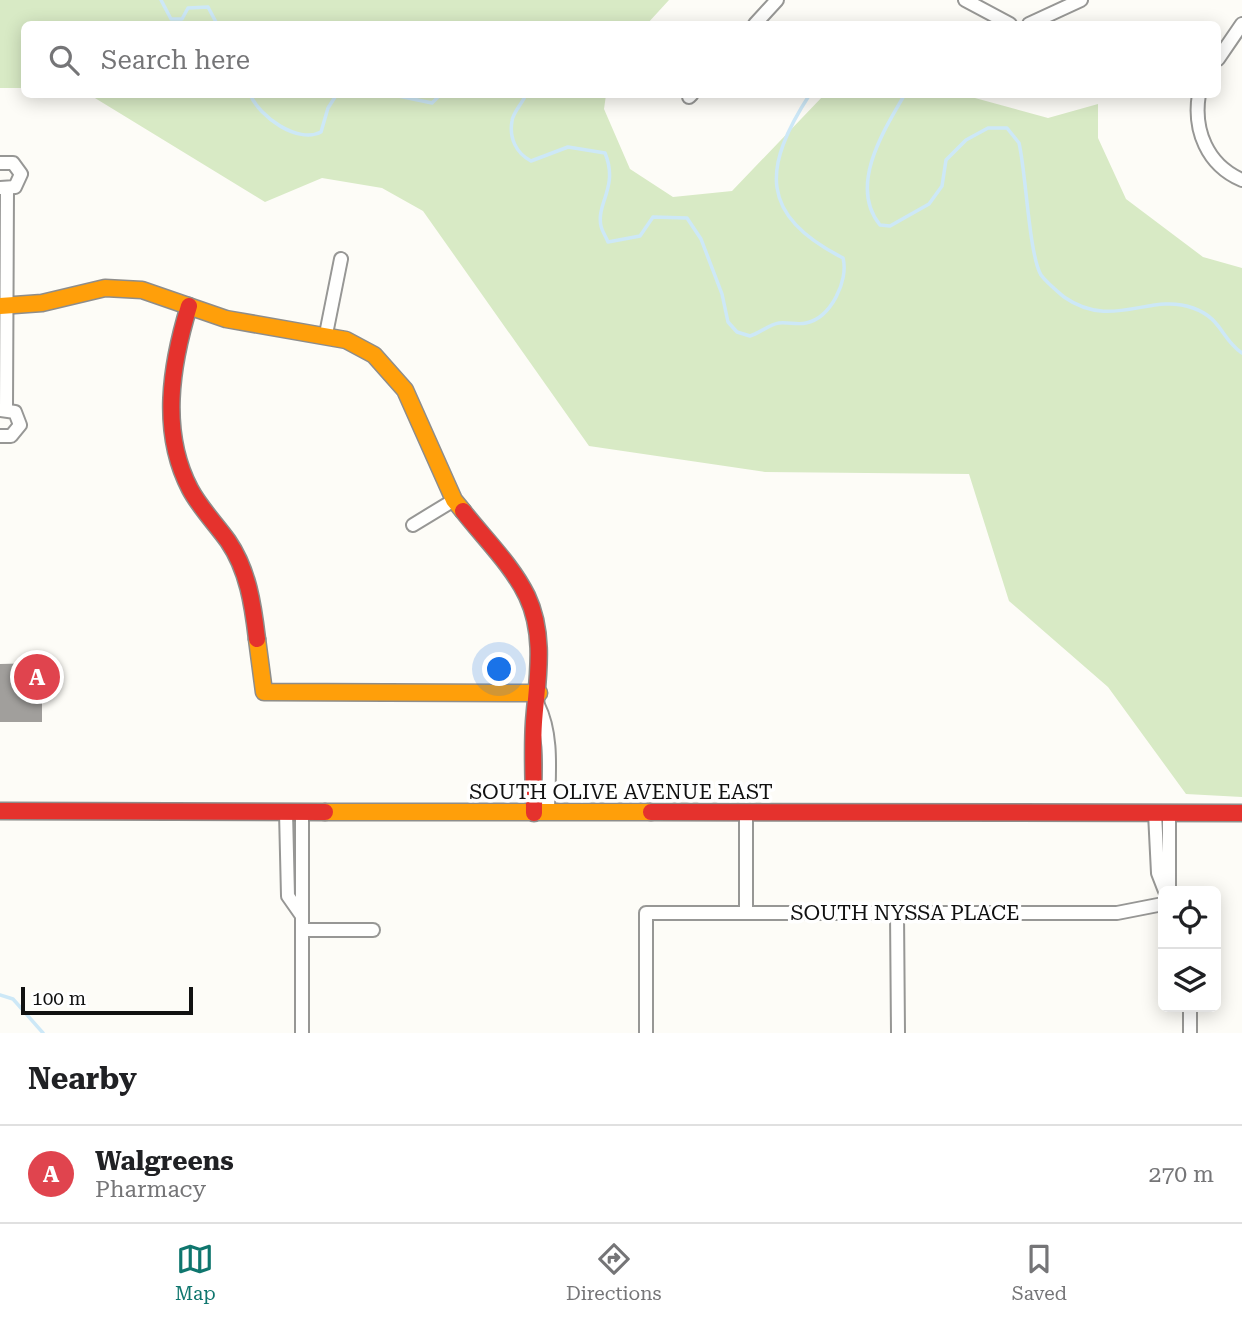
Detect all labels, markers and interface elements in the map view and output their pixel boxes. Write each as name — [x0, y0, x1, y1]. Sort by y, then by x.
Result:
search box — [21, 21, 1221, 98]
icon: search — [45, 41, 83, 79]
text: Search here — [101, 45, 250, 75]
pin: A — [14, 651, 60, 703]
your location — [482, 652, 516, 686]
street label: SOUTH OLIVE AVENUE EAST — [469, 780, 773, 804]
map controls — [1158, 886, 1221, 1012]
button: locate — [1158, 886, 1221, 949]
street label: SOUTH NYSSA PLACE — [791, 901, 1019, 925]
button: layers — [1158, 949, 1221, 1012]
scale bar — [21, 984, 192, 1016]
text: 100 m — [32, 987, 86, 1010]
text: Nearby — [28, 1061, 137, 1096]
text: Walgreens — [95, 1146, 234, 1176]
text: A — [43, 1161, 59, 1188]
text: 270 m — [1149, 1161, 1214, 1188]
text: Pharmacy — [95, 1176, 206, 1203]
tab: Map — [175, 1240, 216, 1305]
tab: Directions — [566, 1240, 662, 1305]
tab: Saved — [1012, 1240, 1067, 1305]

